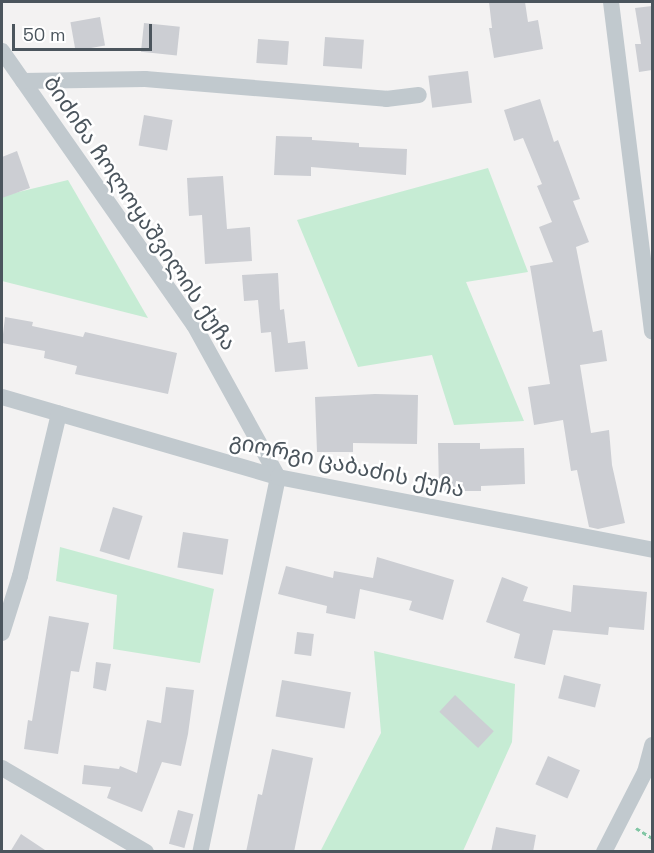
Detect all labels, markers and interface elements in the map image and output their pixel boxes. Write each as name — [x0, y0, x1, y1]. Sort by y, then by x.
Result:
scale bar — [15, 12, 154, 50]
text: 50 m — [23, 23, 65, 46]
street label: ბიძინა ჩოლოყაშვილის ქუჩა — [38, 71, 242, 355]
street label: გიორგი ცაბაძის ქუჩა — [227, 427, 467, 503]

